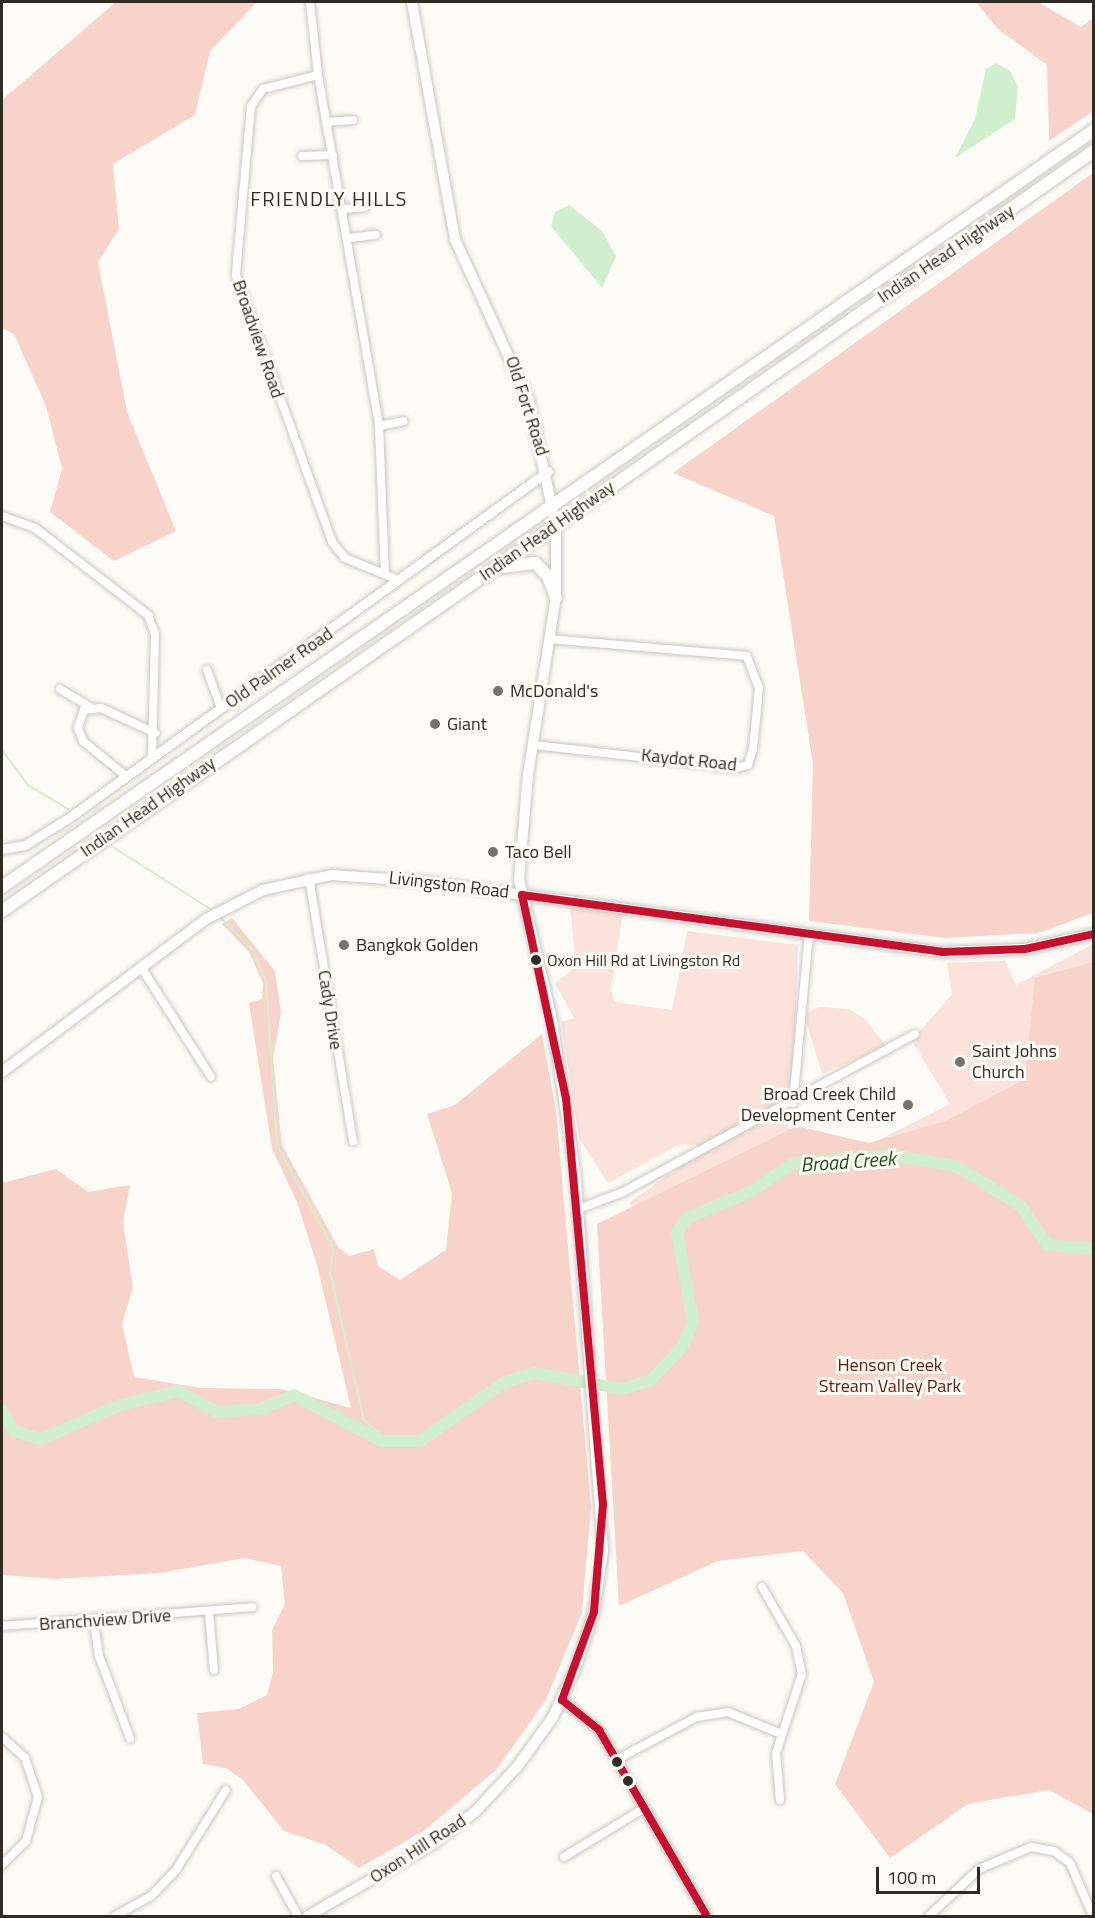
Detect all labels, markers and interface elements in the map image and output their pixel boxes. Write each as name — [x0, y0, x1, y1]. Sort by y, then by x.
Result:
district label: FRIENDLY HILLS — [250, 186, 408, 210]
street label: Indian Head Highway — [874, 200, 1018, 308]
street label: Broadview Road — [228, 277, 288, 401]
street label: Old Fort Road — [501, 353, 553, 459]
street label: Indian Head Highway — [475, 476, 619, 586]
street label: Old Palmer Road — [221, 623, 337, 713]
place label: McDonald's — [510, 680, 598, 702]
marker: McDonald's — [491, 684, 505, 698]
place label: Giant — [447, 713, 487, 735]
marker: Giant — [428, 717, 442, 731]
street label: Kaydot Road — [640, 744, 738, 776]
street label: Indian Head Highway — [76, 752, 220, 862]
place label: Taco Bell — [505, 841, 572, 863]
marker: Taco Bell — [486, 845, 500, 859]
street label: Livingston Road — [388, 867, 510, 903]
place label: Bangkok Golden — [356, 934, 479, 956]
marker: Bangkok Golden — [337, 938, 351, 952]
place label: Oxon Hill Rd at Livingston Rd — [547, 950, 740, 970]
marker: Oxon Hill Rd at Livingston Rd — [530, 954, 542, 966]
street label: Cady Drive — [313, 969, 347, 1051]
place label: Saint Johns Church — [972, 1041, 1057, 1084]
marker: Saint Johns Church — [953, 1055, 967, 1069]
place label: Broad Creek Child Development Center — [741, 1084, 896, 1126]
marker: Broad Creek Child Development Center — [901, 1098, 915, 1112]
water label: Broad Creek — [800, 1146, 896, 1176]
park label: Henson Creek Stream Valley Park — [819, 1355, 961, 1398]
street label: Branchview Drive — [38, 1605, 172, 1635]
unlabelled marker — [611, 1756, 623, 1768]
unlabelled marker — [622, 1775, 634, 1787]
street label: Oxon Hill Road — [366, 1810, 470, 1888]
scale bar — [879, 1855, 982, 1893]
text: 100 m — [887, 1864, 936, 1891]

